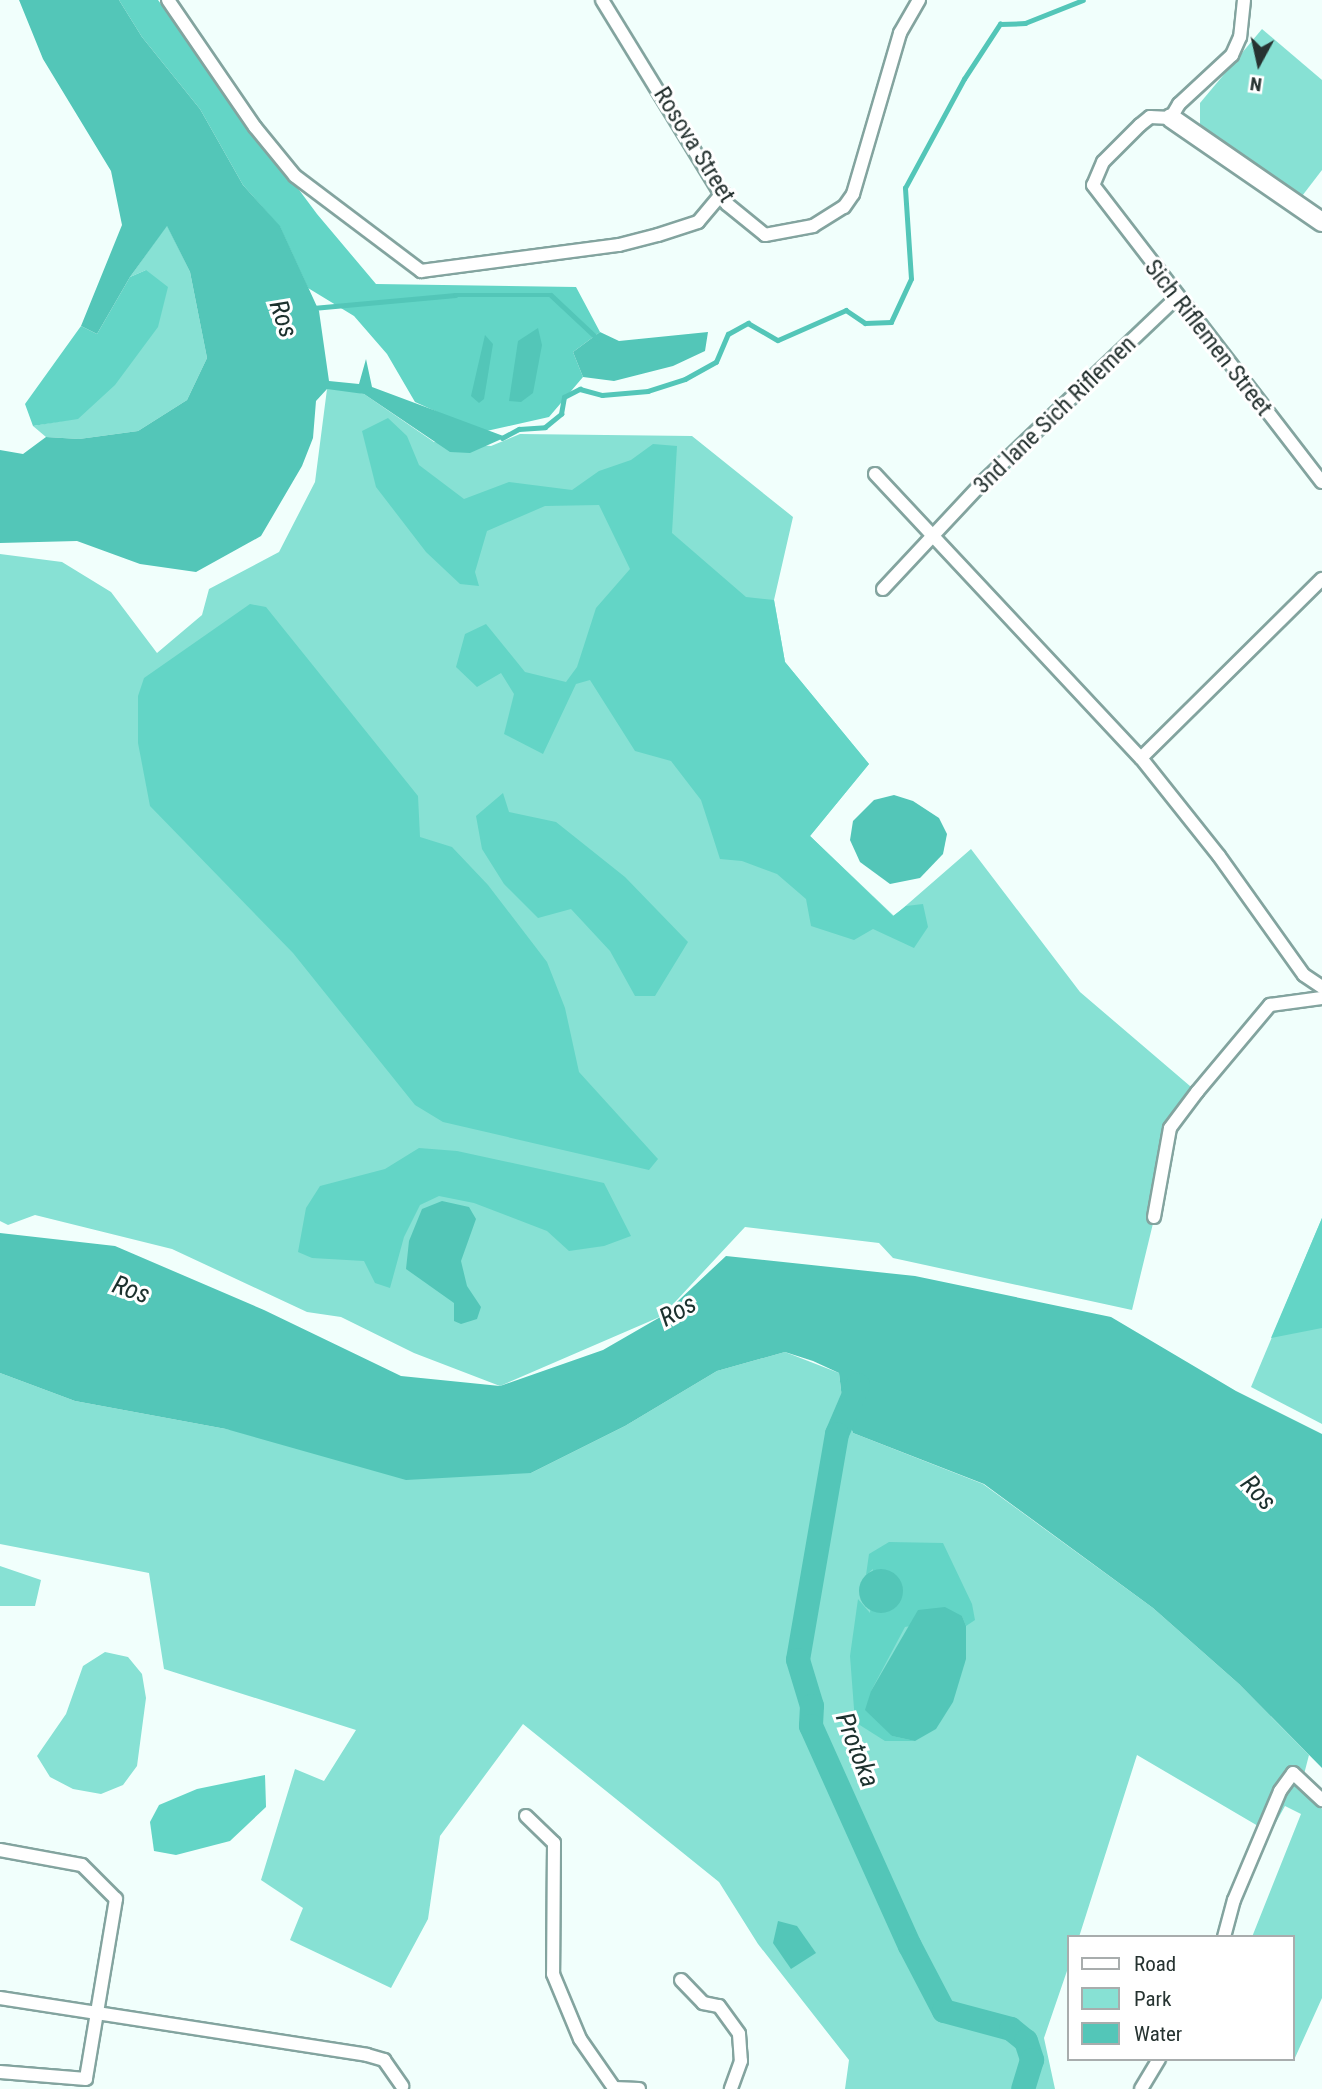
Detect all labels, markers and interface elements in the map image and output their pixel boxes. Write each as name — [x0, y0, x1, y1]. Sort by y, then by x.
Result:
north arrow — [1224, 28, 1294, 98]
text: N — [1249, 72, 1263, 96]
street label: Rosova Street — [647, 82, 741, 208]
street label: Sich Riflemen Street — [1138, 254, 1278, 422]
water label: Ros — [262, 296, 304, 342]
street label: 3nd lane Sich Riflemen — [968, 330, 1142, 500]
water label: Ros — [108, 1269, 154, 1311]
water label: Ros — [654, 1288, 702, 1334]
water label: Ros — [1234, 1469, 1282, 1517]
water label: Protoka — [829, 1708, 885, 1792]
legend — [1066, 1935, 1294, 2061]
text: Road — [1134, 1952, 1176, 1976]
text: Park — [1134, 1987, 1171, 2011]
text: Water — [1134, 2022, 1182, 2046]

